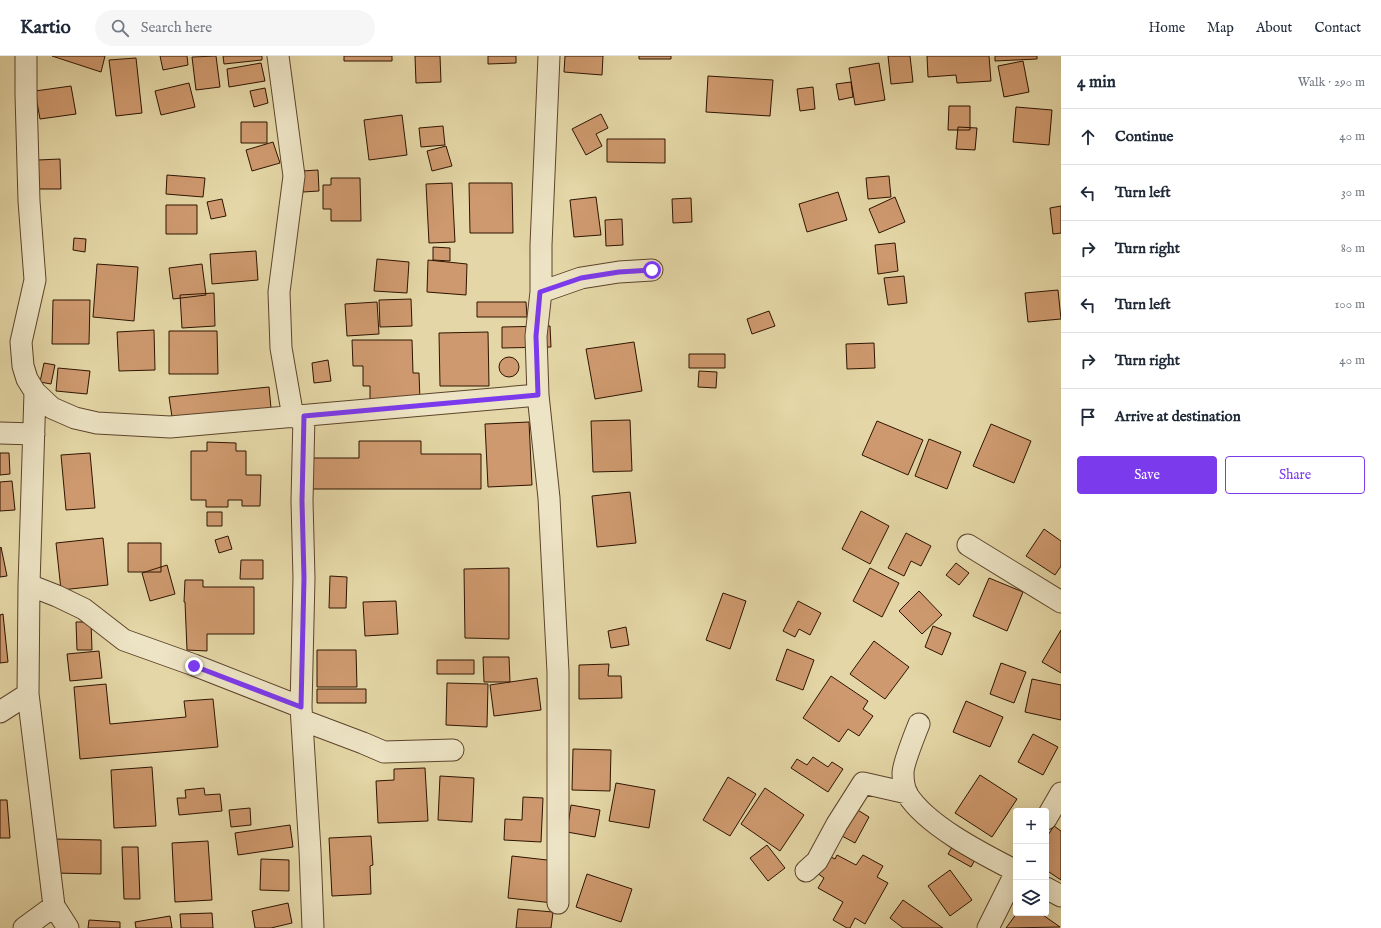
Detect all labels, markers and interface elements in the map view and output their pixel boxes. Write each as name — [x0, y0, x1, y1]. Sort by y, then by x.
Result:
search box — [95, 10, 375, 46]
text: Kartio — [20, 16, 71, 40]
icon: search — [109, 17, 131, 39]
text: Search here — [141, 18, 212, 37]
text: Home — [1149, 19, 1185, 37]
text: Map — [1207, 19, 1234, 37]
text: About — [1256, 19, 1292, 37]
text: Contact — [1314, 19, 1361, 37]
text: 4 min — [1077, 72, 1116, 93]
text: Walk · 290 m — [1298, 74, 1365, 91]
icon: ahead — [1077, 126, 1099, 148]
text: Continue — [1115, 127, 1173, 146]
text: 40 m — [1339, 128, 1365, 145]
icon: left — [1077, 182, 1099, 204]
text: Turn left — [1115, 183, 1171, 202]
text: 30 m — [1341, 184, 1365, 201]
icon: right — [1077, 238, 1099, 260]
text: Turn right — [1115, 239, 1180, 258]
text: 80 m — [1341, 240, 1365, 257]
route start — [643, 261, 661, 279]
icon: left — [1077, 294, 1099, 316]
text: Turn left — [1115, 295, 1171, 314]
text: 100 m — [1335, 296, 1365, 313]
icon: right — [1077, 350, 1099, 372]
text: Turn right — [1115, 351, 1180, 370]
text: 40 m — [1339, 352, 1365, 369]
icon: arrive — [1077, 406, 1099, 428]
text: Arrive at destination — [1115, 407, 1241, 426]
button: Save — [1077, 456, 1217, 494]
button: Share — [1225, 456, 1365, 494]
route end — [185, 657, 203, 675]
map controls — [1013, 808, 1049, 916]
button: + — [1013, 808, 1049, 844]
button: − — [1013, 844, 1049, 880]
button: layers — [1013, 880, 1049, 916]

